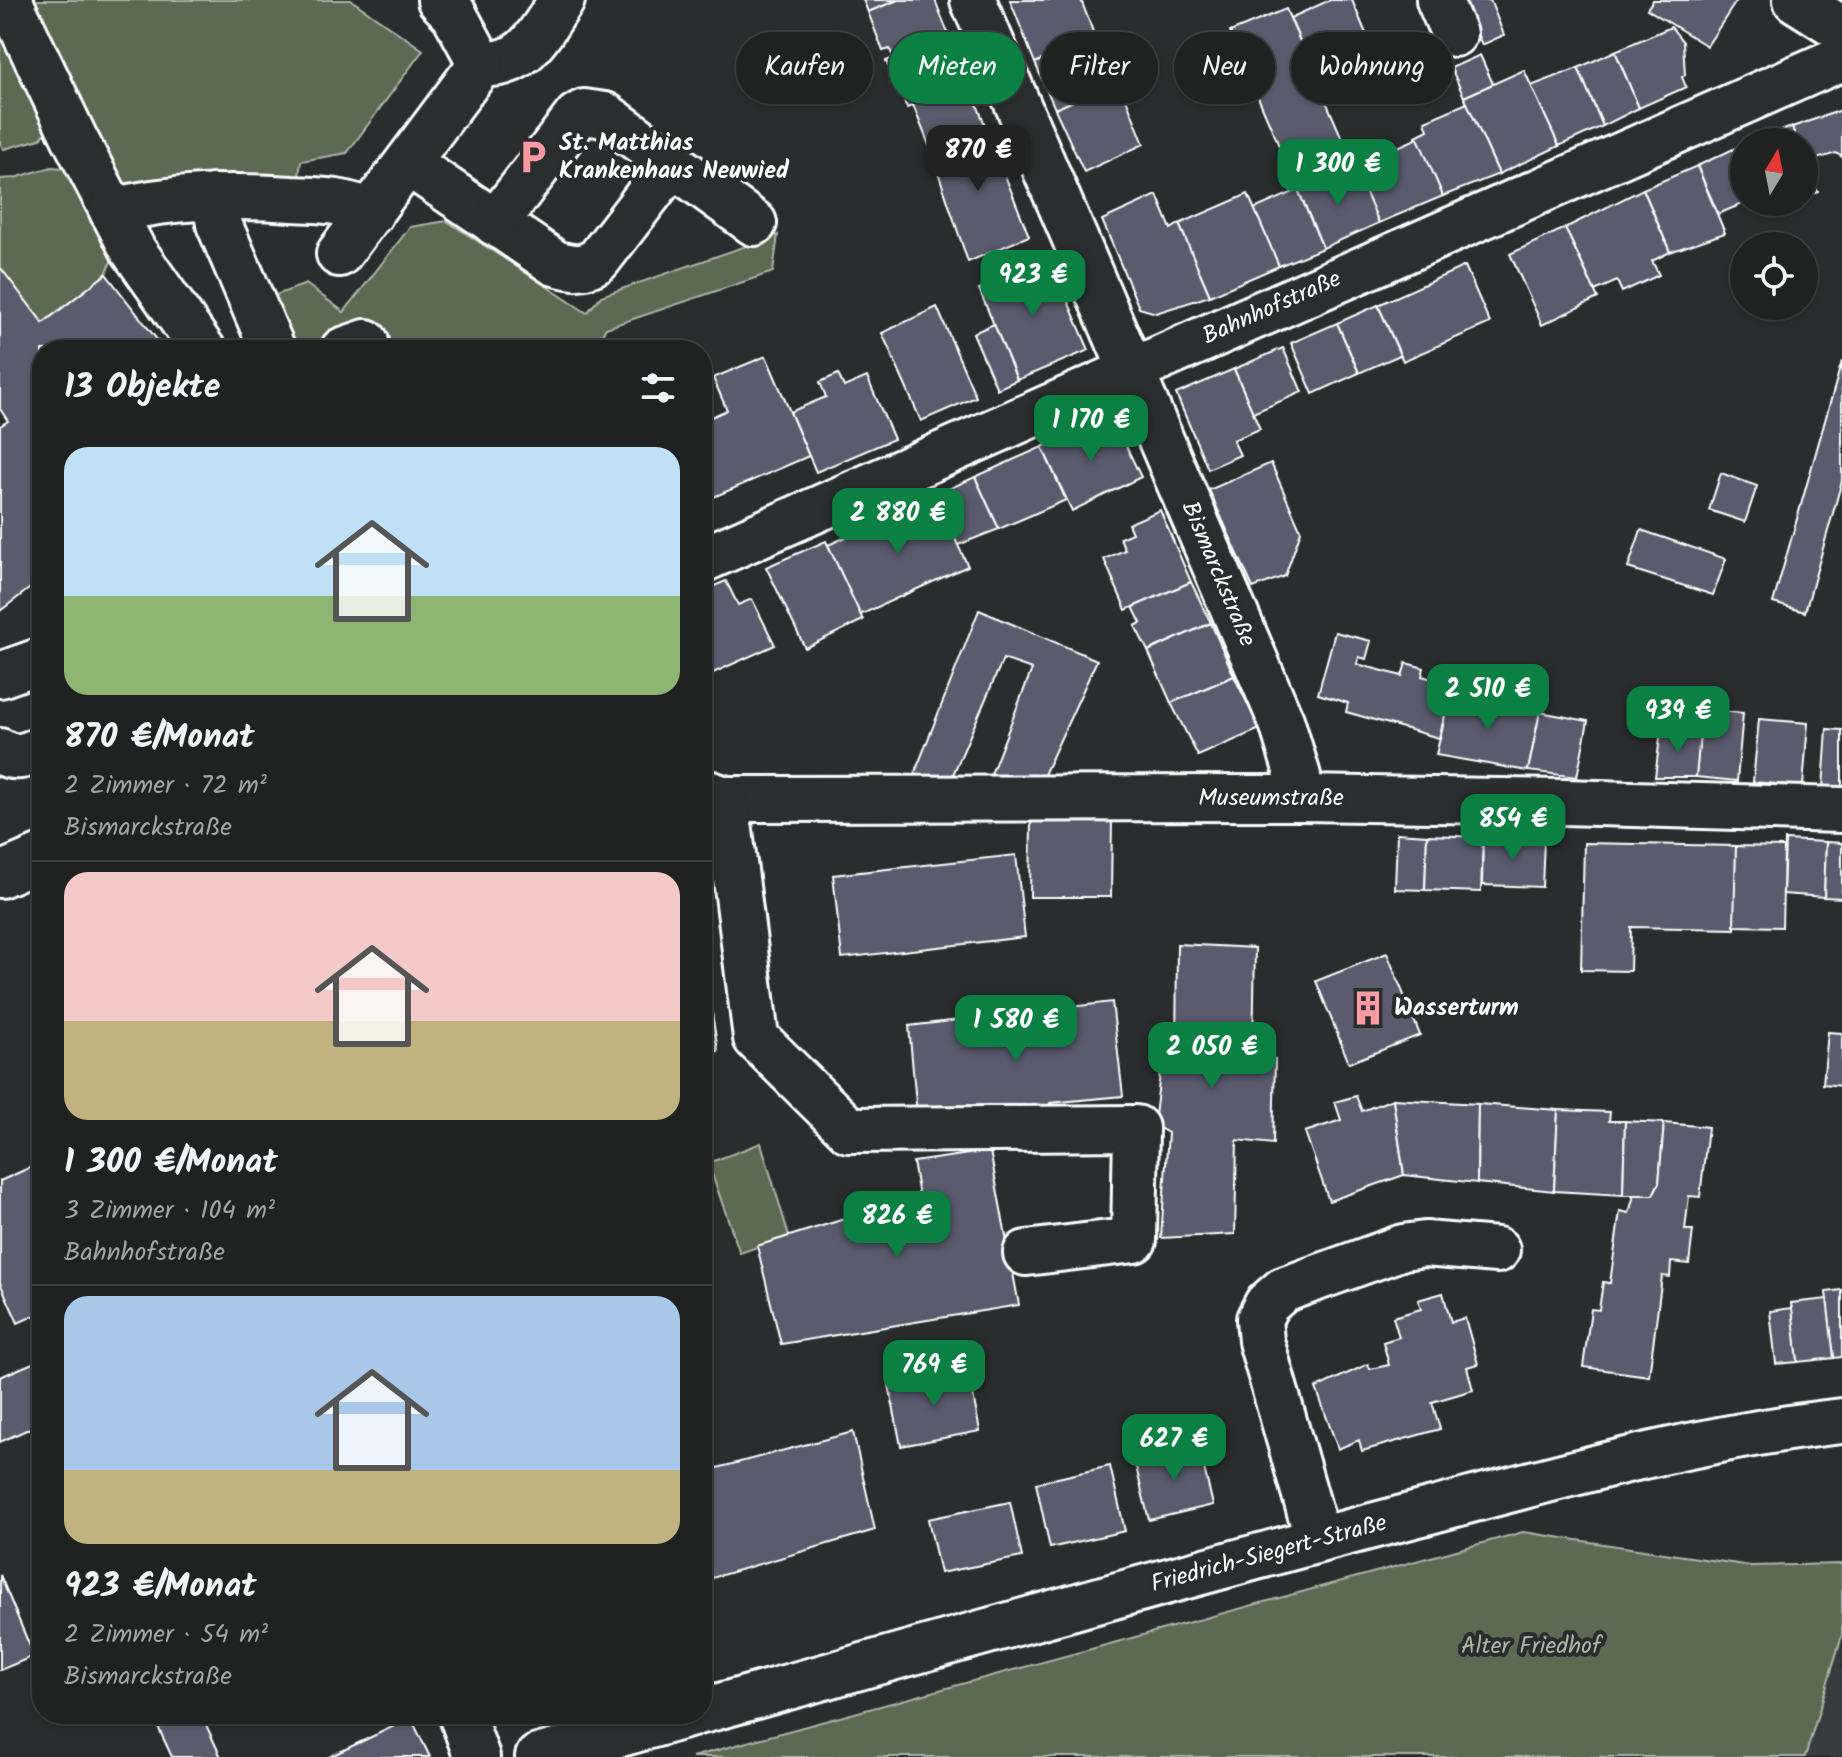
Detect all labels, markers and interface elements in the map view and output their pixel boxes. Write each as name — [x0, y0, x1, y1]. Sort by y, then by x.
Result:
chip: Kaufen — [736, 32, 873, 104]
chip: Mieten — [889, 32, 1025, 104]
chip: Filter — [1041, 32, 1158, 104]
chip: Neu — [1174, 32, 1275, 104]
chip: Wohnung — [1291, 32, 1453, 104]
place label: St. Matthias Krankenhaus Neuwied — [559, 124, 790, 191]
pin: 870 € — [922, 125, 1034, 193]
north arrow — [1730, 128, 1818, 216]
map controls — [1730, 128, 1818, 320]
text: 870 € — [944, 130, 1012, 172]
parking icon: St. Matthias Krankenhaus Neuwied — [514, 138, 552, 176]
pin: 1 300 € — [1264, 139, 1412, 207]
text: 1 300 € — [1295, 144, 1381, 186]
button: locate — [1730, 232, 1818, 320]
pin: 923 € — [977, 250, 1089, 318]
text: 923 € — [998, 255, 1068, 297]
street label: Bahnhofstraße — [1196, 260, 1348, 356]
text: 13 Objekte — [64, 361, 220, 415]
icon: filters — [636, 366, 680, 410]
pin: 1 170 € — [1017, 395, 1165, 463]
text: 1 170 € — [1052, 400, 1130, 442]
pin: 2 880 € — [824, 488, 972, 556]
text: 2 880 € — [850, 493, 946, 535]
street label: Bismarckstraße — [1170, 495, 1266, 653]
icon: home — [300, 499, 444, 643]
pin: 2 510 € — [1414, 664, 1562, 732]
text: 2 510 € — [1445, 669, 1531, 711]
pin: 939 € — [1622, 686, 1734, 754]
text: 939 € — [1644, 691, 1712, 733]
text: 870 €/Monat — [64, 711, 255, 765]
text: 2 Zimmer · 72 m² — [64, 765, 267, 807]
street label: Museumstraße — [1198, 779, 1344, 818]
pin: 854 € — [1457, 794, 1569, 862]
text: 854 € — [1478, 799, 1548, 841]
text: Bismarckstraße — [64, 807, 232, 849]
icon: home — [300, 924, 444, 1068]
building icon: Wasserturm — [1349, 989, 1387, 1027]
place label: Wasserturm — [1394, 989, 1519, 1028]
pin: 1 580 € — [942, 995, 1090, 1063]
text: 1 580 € — [973, 1000, 1059, 1042]
pin: 2 050 € — [1138, 1022, 1286, 1090]
text: 2 050 € — [1166, 1027, 1258, 1069]
text: 1 300 €/Monat — [64, 1136, 278, 1190]
text: 3 Zimmer · 104 m² — [64, 1190, 275, 1232]
pin: 826 € — [841, 1191, 953, 1259]
text: 826 € — [861, 1196, 933, 1238]
text: Bahnhofstraße — [64, 1232, 225, 1274]
pin: 769 € — [878, 1340, 990, 1408]
text: 769 € — [901, 1345, 967, 1387]
icon: home — [300, 1348, 444, 1492]
pin: 627 € — [1118, 1414, 1230, 1482]
text: 627 € — [1140, 1419, 1208, 1461]
street label: Friedrich-Siegert-Straße — [1147, 1504, 1392, 1604]
text: 923 €/Monat — [64, 1560, 257, 1614]
text: 2 Zimmer · 54 m² — [64, 1614, 268, 1656]
park label: Alter Friedhof — [1461, 1627, 1604, 1666]
text: Bismarckstraße — [64, 1656, 232, 1698]

